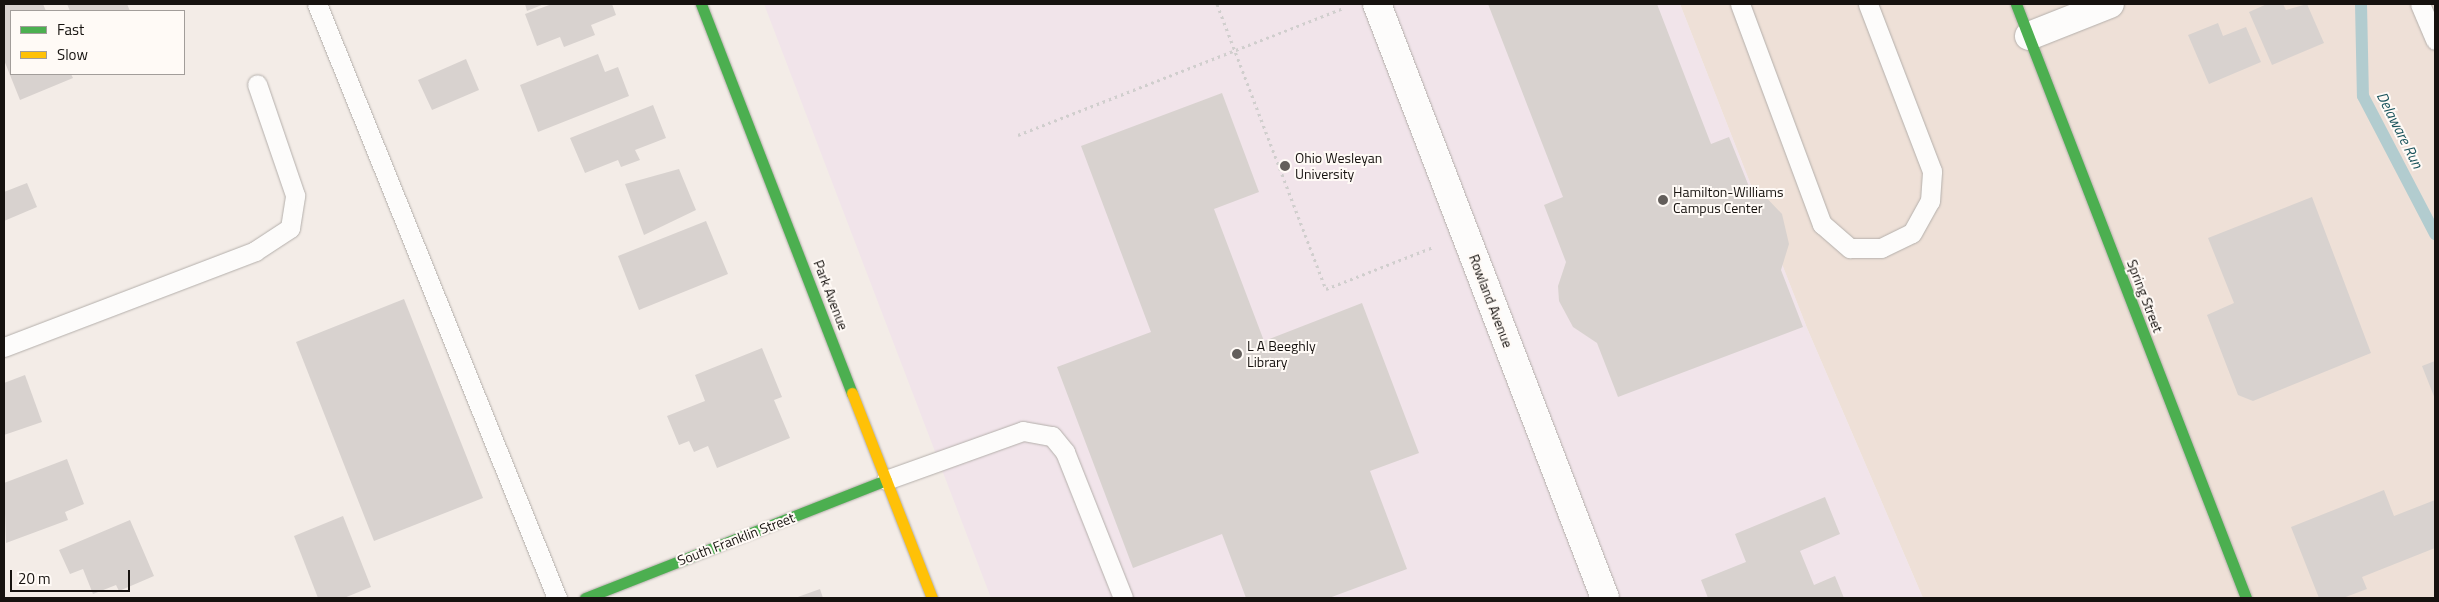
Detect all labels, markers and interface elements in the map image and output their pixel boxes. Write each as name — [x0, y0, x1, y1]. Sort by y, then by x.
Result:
legend — [10, 10, 185, 75]
text: Fast — [57, 18, 84, 41]
text: Slow — [57, 43, 88, 66]
water label: Delaware Run — [2373, 89, 2427, 171]
place label: Ohio Wesleyan University — [1295, 150, 1382, 182]
marker: Ohio Wesleyan University — [1279, 160, 1291, 172]
place label: Hamilton-Williams Campus Center — [1673, 184, 1783, 216]
marker: Hamilton-Williams Campus Center — [1657, 194, 1669, 206]
street label: Rowland Avenue — [1466, 252, 1516, 350]
street label: Spring Street — [2123, 257, 2167, 335]
street label: Park Avenue — [810, 258, 852, 332]
place label: L A Beeghly Library — [1247, 338, 1316, 371]
marker: L A Beeghly Library — [1231, 348, 1243, 360]
street label: South Franklin Street — [675, 509, 797, 569]
scale bar — [12, 560, 132, 592]
text: 20 m — [18, 567, 51, 590]

